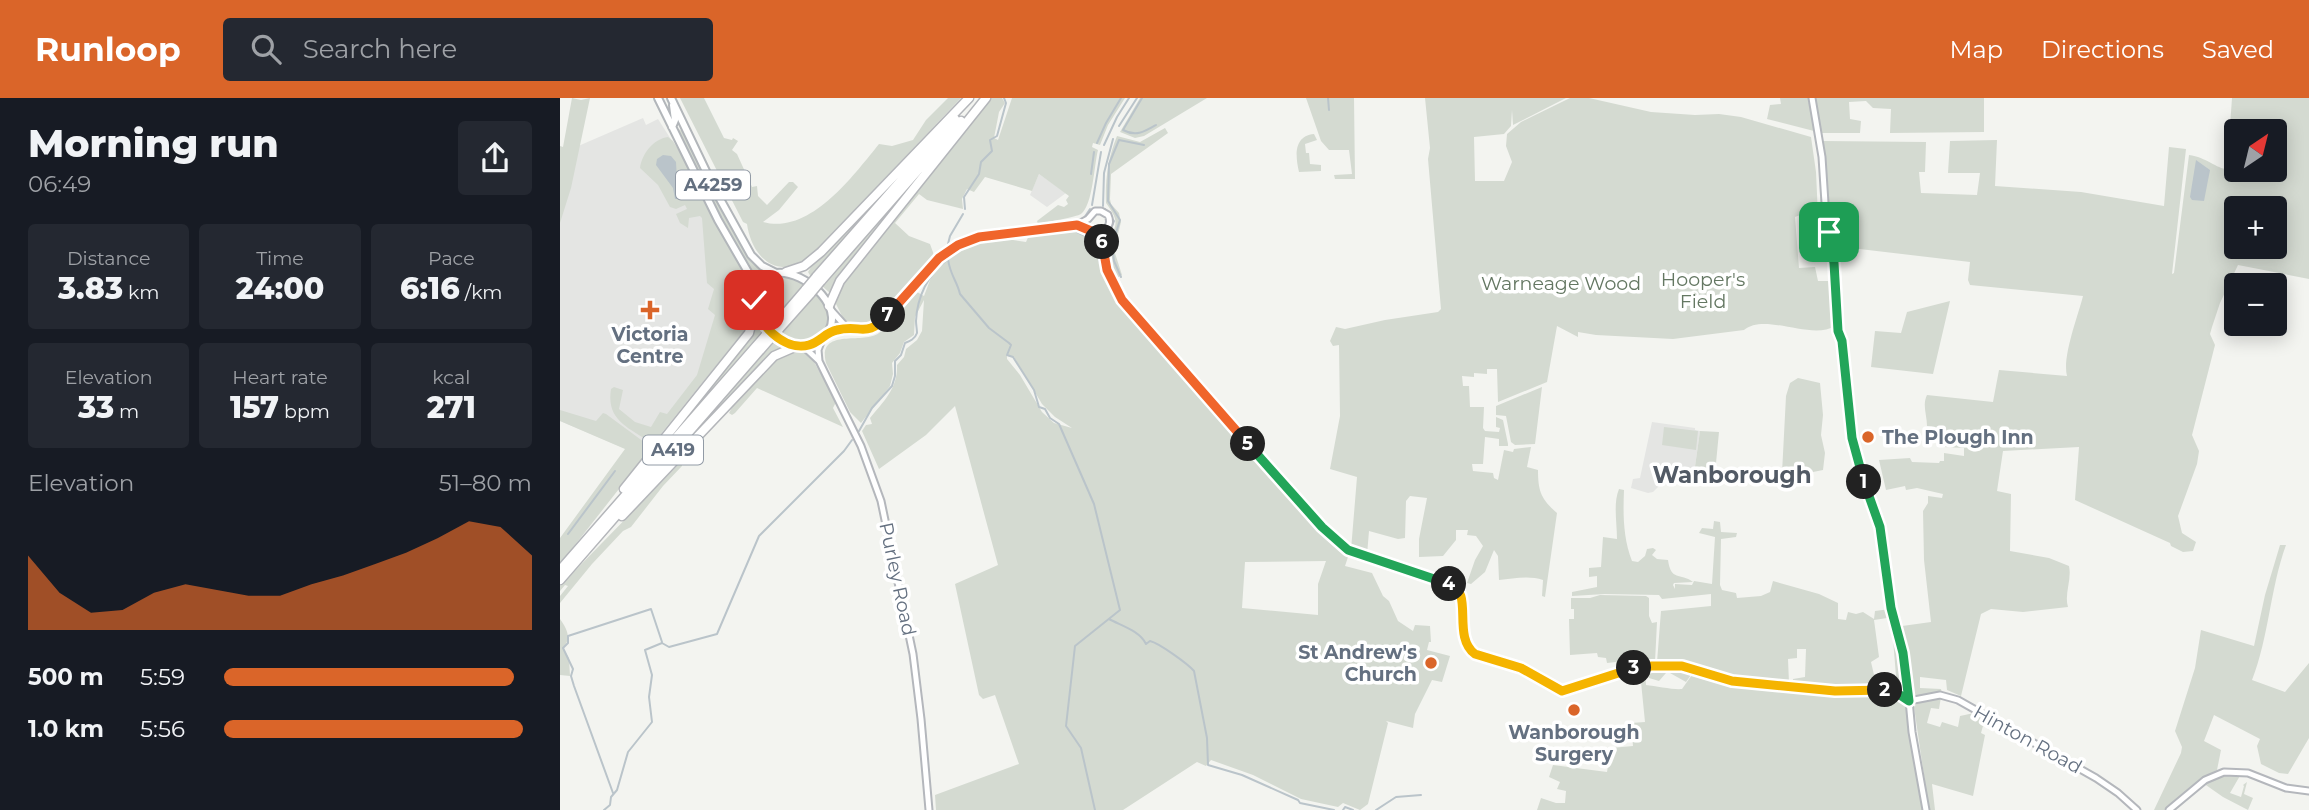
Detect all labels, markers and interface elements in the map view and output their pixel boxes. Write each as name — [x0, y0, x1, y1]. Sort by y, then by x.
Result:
search box — [223, 18, 713, 81]
text: Runloop — [35, 29, 181, 69]
icon: search — [247, 30, 285, 68]
text: Search here — [303, 33, 457, 65]
text: Map — [1950, 35, 2003, 64]
text: Directions — [2041, 35, 2164, 64]
text: Saved — [2202, 35, 2274, 64]
north arrow — [2224, 119, 2287, 182]
map controls — [2224, 119, 2287, 336]
text: Morning run — [28, 120, 279, 167]
button: share — [458, 121, 532, 195]
text: 06:49 — [28, 170, 91, 198]
road number: A4259 — [676, 170, 750, 200]
button: + — [2224, 196, 2287, 259]
pin — [1799, 202, 1859, 262]
icon: arrive — [1810, 213, 1848, 251]
pin: 6 — [1084, 225, 1120, 260]
text: 6 — [1095, 230, 1108, 253]
text: Distance — [67, 247, 150, 270]
text: Time — [256, 247, 304, 270]
text: Pace — [428, 247, 475, 270]
park label: Hooper's Field — [1661, 268, 1745, 313]
text: 3.83 — [58, 270, 123, 307]
text: 24:00 — [236, 270, 324, 307]
text: 6:16 — [400, 270, 460, 307]
pin — [724, 270, 784, 330]
park label: Warneage Wood — [1481, 272, 1641, 295]
button: − — [2224, 273, 2287, 336]
text: km — [123, 281, 159, 304]
text: /km — [460, 281, 503, 304]
icon: check — [735, 281, 773, 319]
pin: 7 — [870, 298, 906, 332]
marker: Victoria Centre — [640, 300, 660, 320]
text: 7 — [882, 303, 893, 326]
place label: Victoria Centre — [610, 323, 689, 368]
text: Elevation — [65, 366, 153, 389]
text: Heart rate — [232, 366, 328, 389]
text: kcal — [432, 366, 470, 389]
text: 33 — [78, 389, 114, 426]
text: 157 — [230, 389, 279, 426]
text: 271 — [427, 389, 476, 426]
text: m — [114, 400, 139, 423]
text: bpm — [279, 400, 330, 423]
pin: 5 — [1230, 426, 1266, 462]
place label: The Plough Inn — [1882, 426, 2034, 449]
marker: The Plough Inn — [1860, 429, 1876, 445]
text: 5 — [1242, 432, 1253, 455]
road number: A419 — [643, 436, 703, 464]
district label: Wanborough — [1652, 461, 1812, 489]
pin: 1 — [1846, 464, 1882, 500]
text: Elevation — [28, 469, 134, 497]
text: 51–80 m — [439, 469, 532, 497]
text: 1 — [1860, 470, 1867, 493]
street label: Purley Road — [874, 520, 921, 638]
pin: 4 — [1432, 566, 1466, 602]
text: 4 — [1442, 572, 1455, 595]
place label: St Andrew's Church — [1298, 641, 1417, 686]
pin: 3 — [1616, 650, 1652, 686]
marker: St Andrew's Church — [1423, 655, 1439, 671]
text: 3 — [1628, 656, 1639, 679]
text: 500 m — [28, 663, 104, 691]
text: 5:59 — [140, 663, 185, 691]
pin: 2 — [1868, 672, 1902, 708]
text: 2 — [1879, 678, 1890, 701]
street label: Hinton Road — [1970, 700, 2086, 779]
marker: Wanborough Surgery — [1566, 702, 1582, 718]
text: 1.0 km — [28, 715, 104, 743]
text: 5:56 — [140, 715, 185, 743]
place label: Wanborough Surgery — [1508, 721, 1640, 766]

